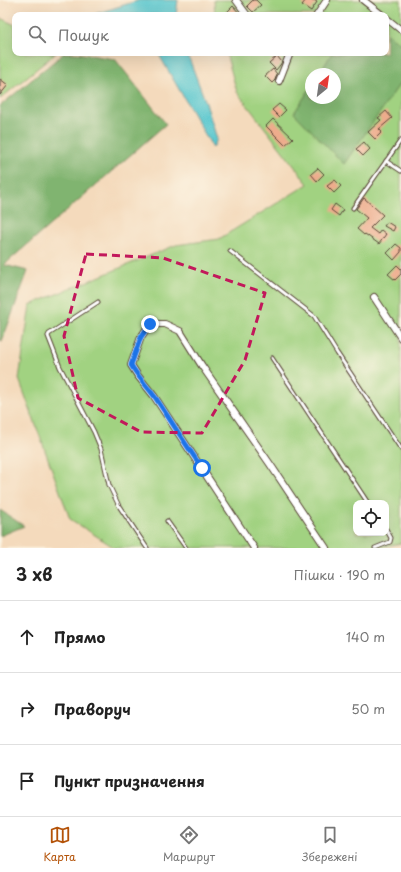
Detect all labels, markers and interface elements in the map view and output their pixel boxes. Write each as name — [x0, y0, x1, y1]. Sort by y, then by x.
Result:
search box — [12, 12, 389, 56]
icon: search — [26, 23, 48, 45]
text: Пошук — [58, 23, 109, 46]
north arrow — [305, 68, 341, 104]
route end — [141, 315, 159, 333]
route start — [193, 459, 211, 477]
map controls — [353, 500, 389, 536]
button: locate — [353, 500, 389, 536]
text: 3 хв — [16, 561, 52, 587]
text: Пішки · 190 m — [294, 565, 385, 584]
text: Прямо — [54, 625, 105, 648]
icon: ahead — [16, 626, 38, 648]
text: 140 m — [346, 627, 385, 646]
text: Праворуч — [54, 697, 131, 720]
icon: right — [16, 698, 38, 720]
text: 50 m — [351, 699, 385, 718]
text: Пункт призначення — [54, 769, 205, 792]
icon: arrive — [16, 770, 38, 792]
tab: Карта — [44, 824, 76, 865]
tab: Маршрут — [163, 824, 215, 865]
tab: Збережені — [302, 824, 357, 865]

